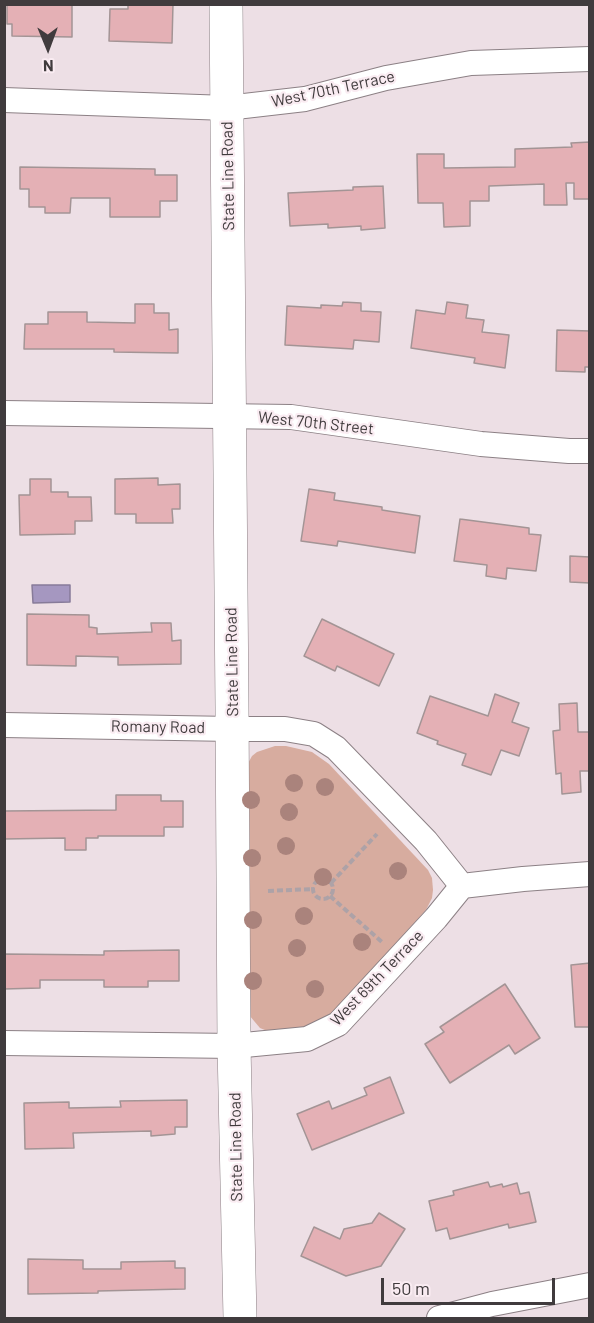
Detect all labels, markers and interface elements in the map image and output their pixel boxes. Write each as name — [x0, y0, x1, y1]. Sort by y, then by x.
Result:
north arrow — [18, 18, 78, 78]
text: N — [43, 57, 54, 76]
street label: West 70th Terrace — [270, 67, 396, 111]
street label: State Line Road — [217, 121, 239, 231]
street label: West 70th Street — [257, 407, 375, 439]
street label: State Line Road — [221, 607, 243, 717]
street label: Romany Road — [111, 717, 205, 737]
street label: West 69th Terrace — [326, 926, 428, 1030]
street label: State Line Road — [225, 1092, 247, 1202]
scale bar — [384, 1266, 558, 1304]
text: 50 m — [392, 1277, 430, 1299]

